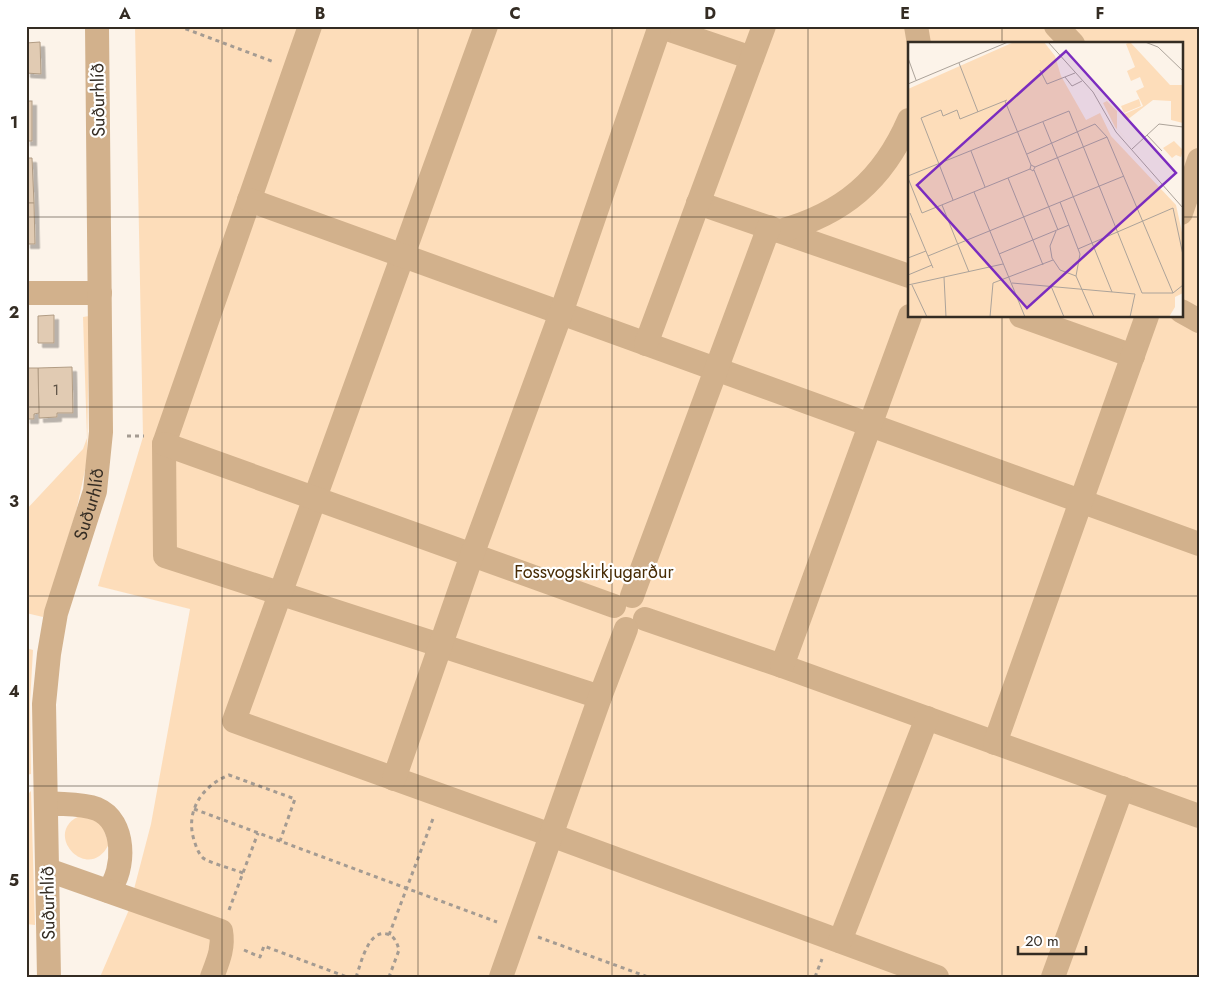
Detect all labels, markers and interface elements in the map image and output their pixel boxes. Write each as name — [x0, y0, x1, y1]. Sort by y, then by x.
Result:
text: A — [118, 2, 131, 25]
text: B — [315, 2, 325, 25]
text: C — [509, 2, 521, 25]
text: D — [704, 2, 716, 25]
text: E — [900, 2, 910, 25]
text: F — [1096, 2, 1104, 25]
inset map — [908, 42, 1182, 318]
street label: Suðurhlíð — [84, 63, 112, 137]
text: 1 — [10, 111, 18, 134]
text: 2 — [9, 301, 19, 324]
house number: 1 — [53, 379, 59, 401]
street label: Suðurhlíð — [67, 467, 110, 544]
text: 3 — [9, 490, 19, 513]
park label: Fossvogskirkjugarður — [514, 559, 675, 585]
text: 4 — [8, 680, 20, 703]
street label: Suðurhlíð — [34, 866, 62, 940]
text: 5 — [9, 869, 19, 892]
scale bar — [1018, 923, 1085, 955]
text: 20 m — [1025, 930, 1059, 952]

